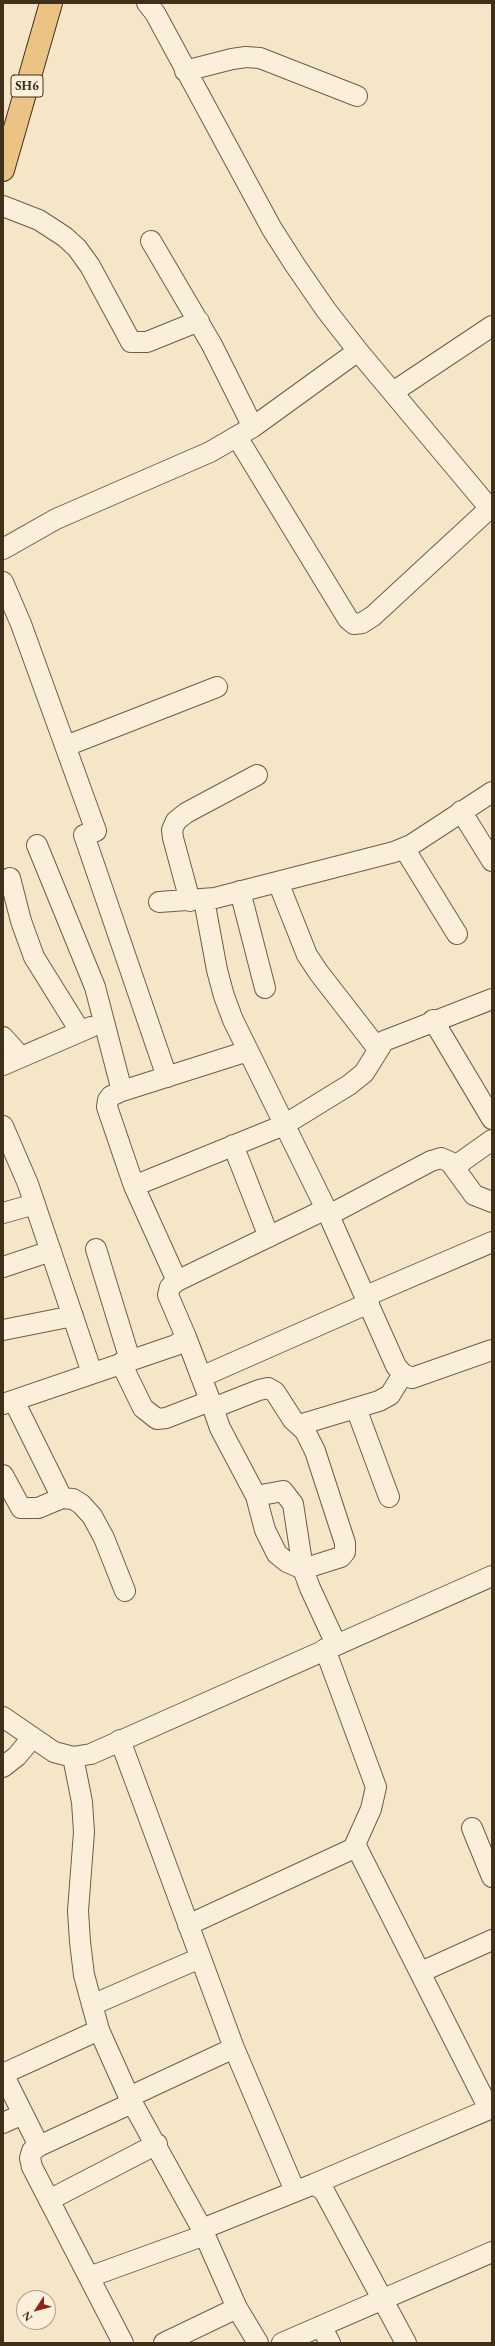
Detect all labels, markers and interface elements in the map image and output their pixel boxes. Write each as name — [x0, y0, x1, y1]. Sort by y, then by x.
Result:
road number: SH6 — [11, 75, 43, 97]
north arrow — [16, 2290, 56, 2330]
text: N — [19, 2309, 35, 2324]

